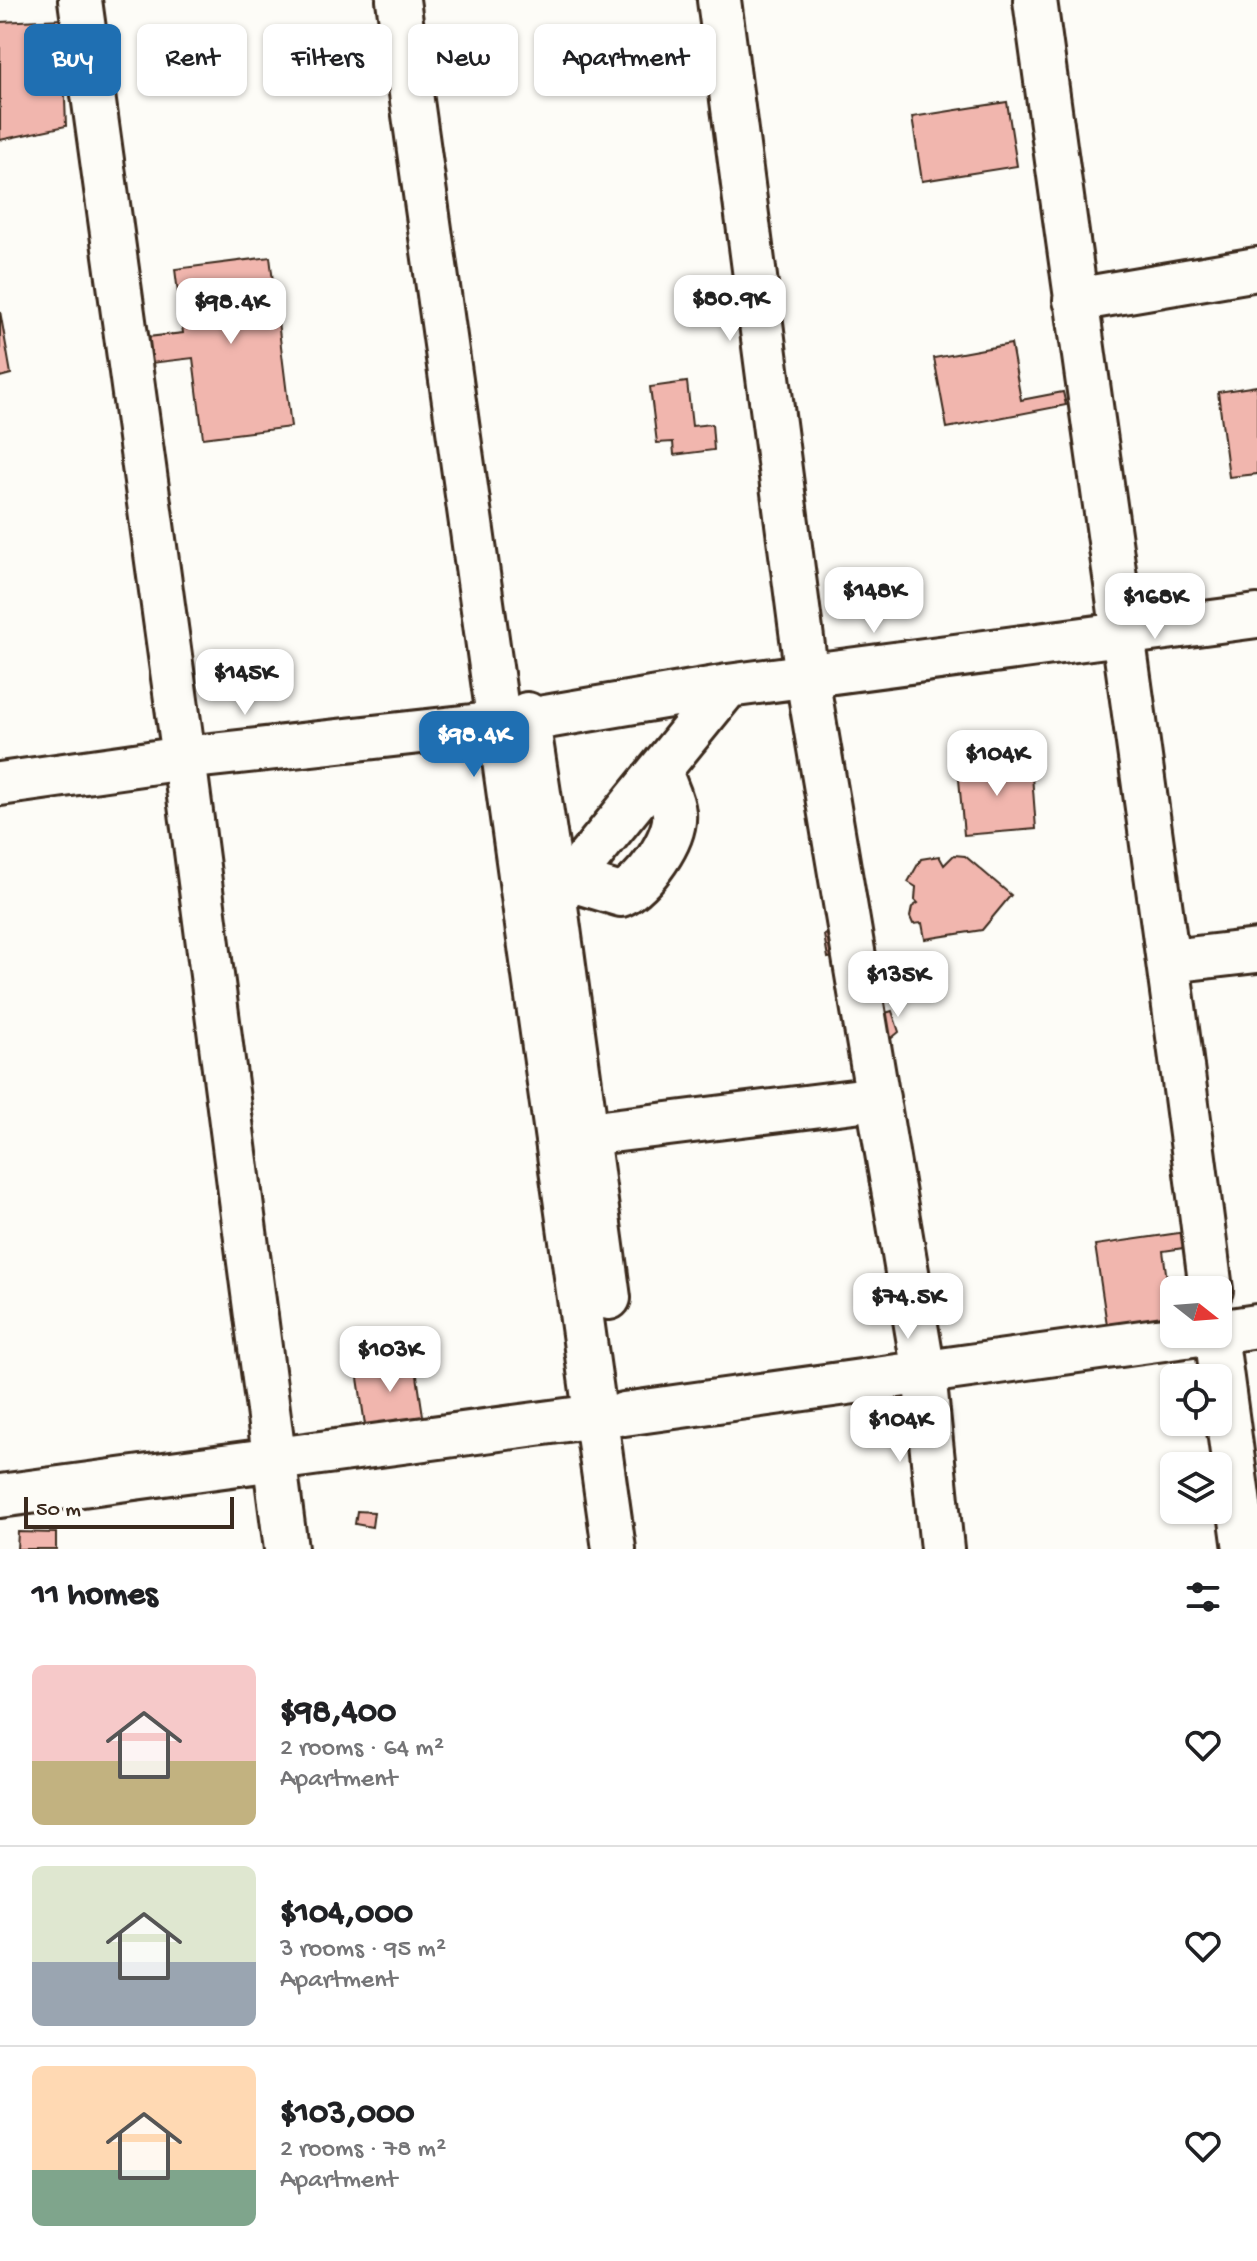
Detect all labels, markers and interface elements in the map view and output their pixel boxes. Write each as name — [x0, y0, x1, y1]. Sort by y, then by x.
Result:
chip: Buy — [24, 24, 121, 96]
chip: Rent — [137, 24, 247, 96]
chip: Filters — [263, 24, 392, 96]
chip: New — [408, 24, 518, 96]
chip: Apartment — [534, 24, 716, 96]
pin: $80.9K — [665, 275, 795, 343]
pin: $98.4K — [166, 278, 296, 346]
text: $80.9K — [692, 285, 768, 316]
text: $98.4K — [194, 288, 268, 319]
pin: $148K — [818, 567, 930, 635]
pin: $168K — [1099, 573, 1211, 641]
text: $148K — [842, 577, 906, 608]
text: $168K — [1123, 583, 1187, 614]
pin: $145K — [189, 649, 301, 717]
text: $145K — [214, 659, 276, 690]
pin: $98.4K — [409, 711, 539, 779]
text: $98.4K — [437, 721, 511, 752]
pin: $104K — [941, 730, 1053, 798]
text: $104K — [965, 740, 1029, 771]
pin: $135K — [842, 951, 954, 1019]
text: $135K — [866, 961, 930, 992]
pin: $74.5K — [843, 1273, 973, 1341]
north arrow — [1160, 1276, 1232, 1348]
map controls — [1160, 1276, 1232, 1524]
text: $74.5K — [871, 1283, 945, 1314]
pin: $103K — [334, 1326, 446, 1394]
text: $103K — [358, 1336, 422, 1367]
button: locate — [1160, 1364, 1232, 1436]
pin: $104K — [844, 1396, 956, 1464]
text: $104K — [868, 1406, 932, 1437]
button: layers — [1160, 1452, 1232, 1524]
scale bar — [24, 1493, 234, 1529]
text: 50 m — [36, 1498, 81, 1524]
icon: filters — [1181, 1575, 1225, 1619]
text: 11 homes — [32, 1577, 158, 1617]
text: $98,400 — [280, 1694, 396, 1734]
icon: home — [96, 1697, 192, 1793]
icon: heart — [1181, 1723, 1225, 1767]
text: 2 rooms · 64 m² — [280, 1734, 444, 1765]
text: Apartment — [280, 1765, 397, 1796]
text: $104,000 — [280, 1895, 413, 1935]
icon: home — [96, 1898, 192, 1994]
icon: heart — [1181, 1924, 1225, 1968]
text: 3 rooms · 95 m² — [280, 1935, 446, 1966]
text: Apartment — [280, 1966, 397, 1997]
text: $103,000 — [280, 2095, 415, 2135]
icon: home — [96, 2098, 192, 2194]
icon: heart — [1181, 2124, 1225, 2168]
text: 2 rooms · 78 m² — [280, 2135, 446, 2166]
text: Apartment — [280, 2166, 397, 2197]

